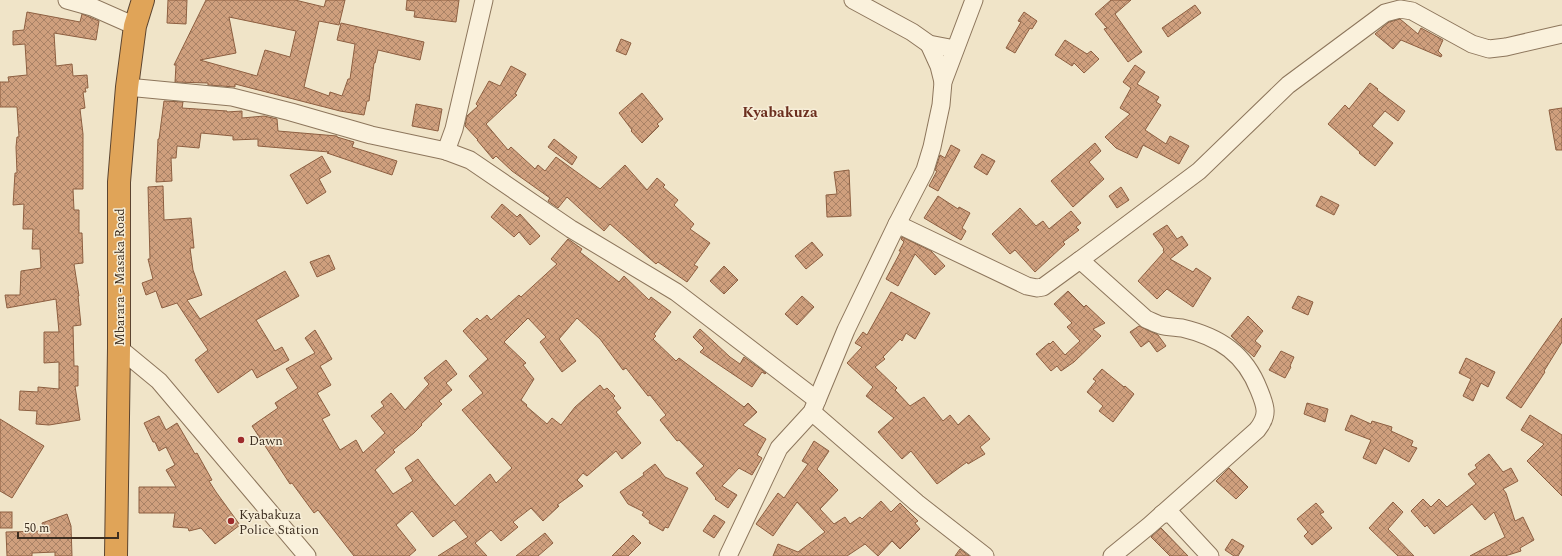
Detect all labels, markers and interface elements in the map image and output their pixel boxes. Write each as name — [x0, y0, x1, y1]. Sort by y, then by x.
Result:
district label: Kyabakuza — [742, 101, 818, 124]
street label: Mbarara - Masaka Road — [110, 208, 130, 346]
place label: Dawn — [249, 431, 283, 451]
marker: Dawn — [236, 435, 246, 445]
place label: Kyabakuza Police Station — [239, 505, 319, 540]
scale bar — [18, 514, 118, 540]
marker: Kyabakuza Police Station — [226, 516, 236, 526]
text: 50 m — [24, 519, 49, 538]

